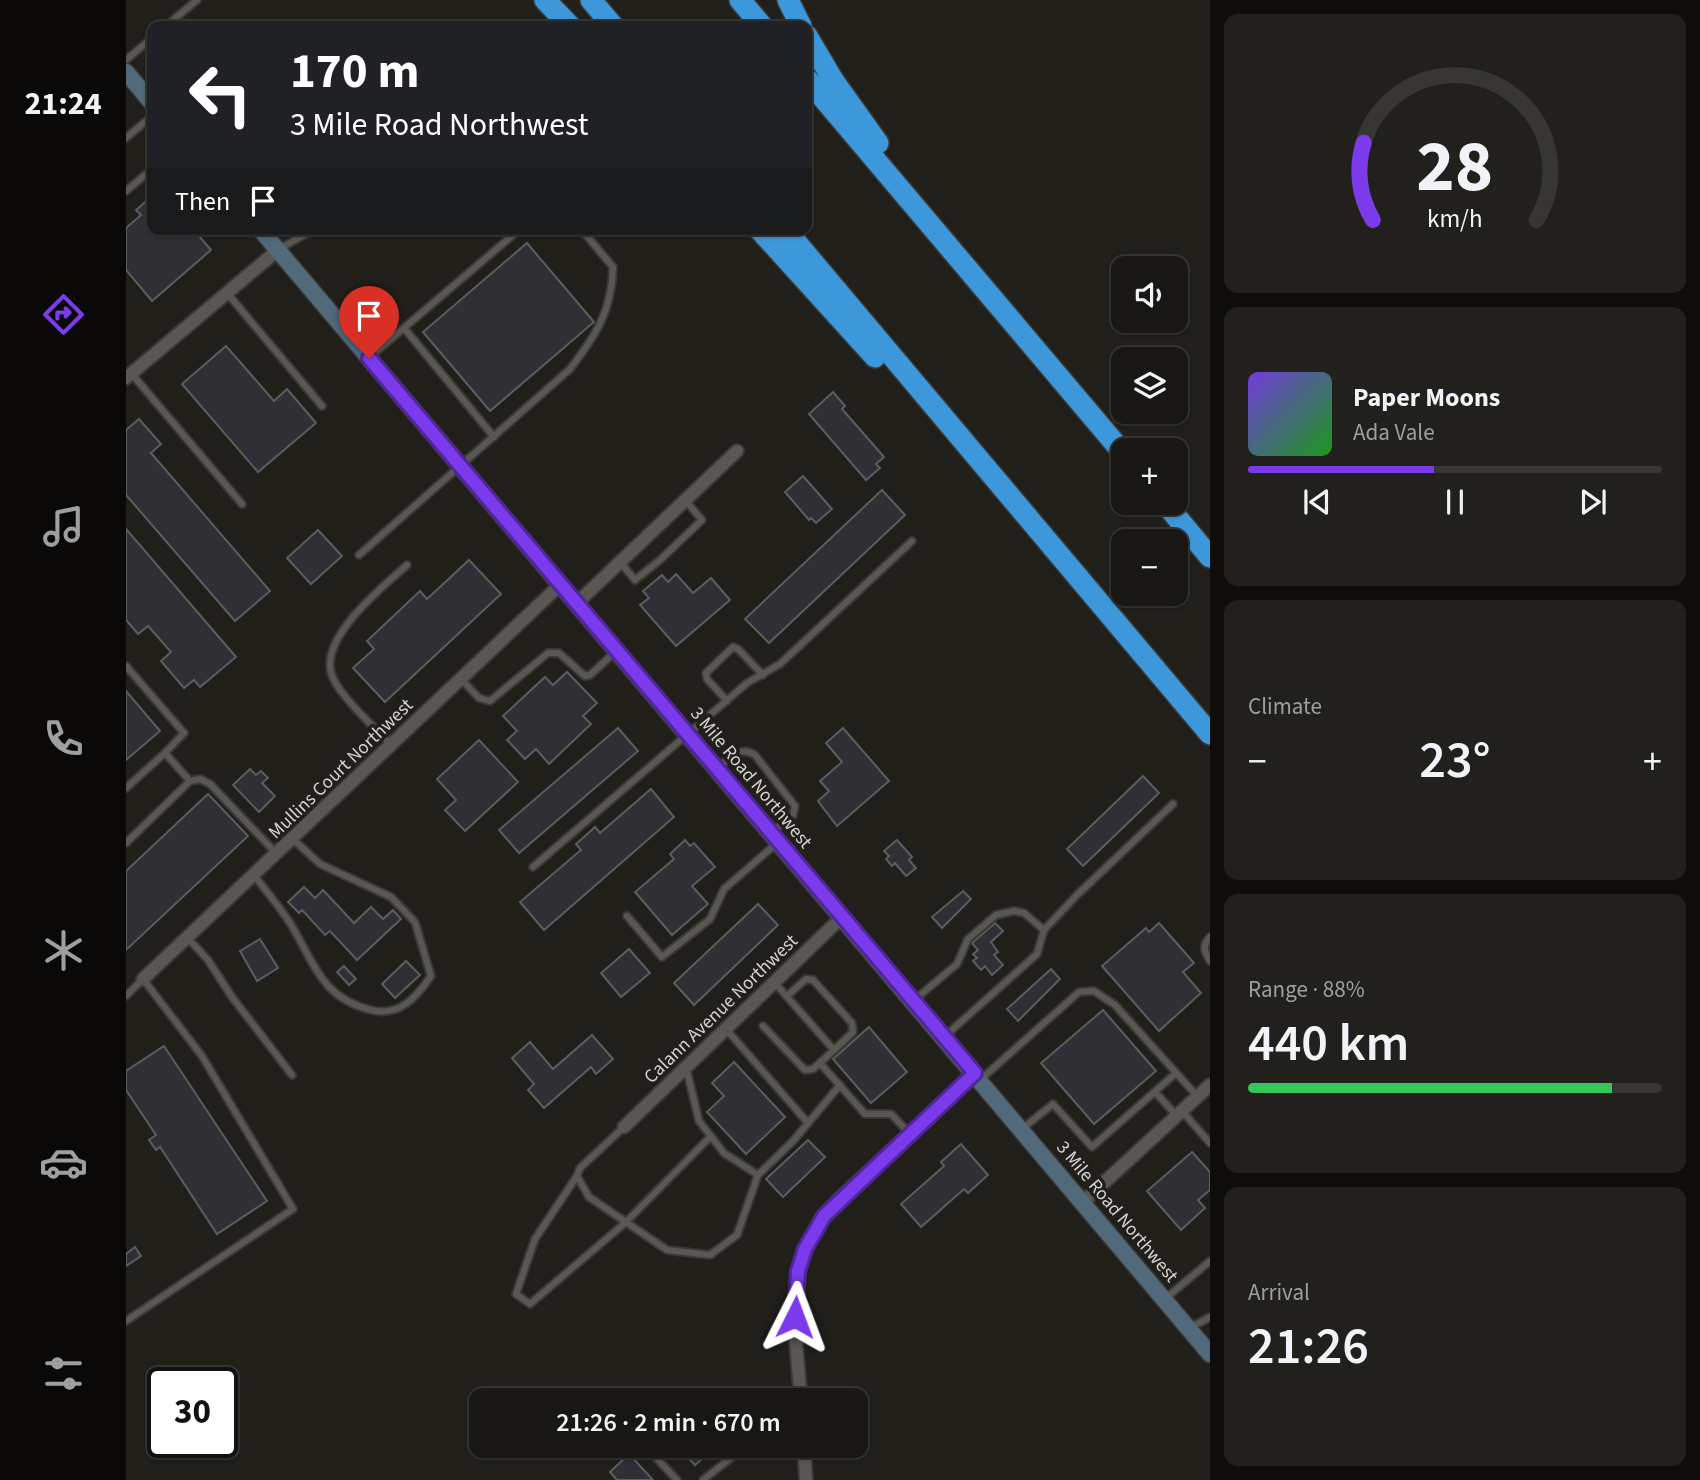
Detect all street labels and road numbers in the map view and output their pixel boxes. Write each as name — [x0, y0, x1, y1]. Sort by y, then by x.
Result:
street label: Mullins Court Northwest — [263, 692, 420, 845]
street label: 3 Mile Road Northwest — [684, 701, 819, 855]
street label: Calann Avenue Northwest — [638, 928, 804, 1090]
street label: 3 Mile Road Northwest — [1050, 1135, 1185, 1289]

